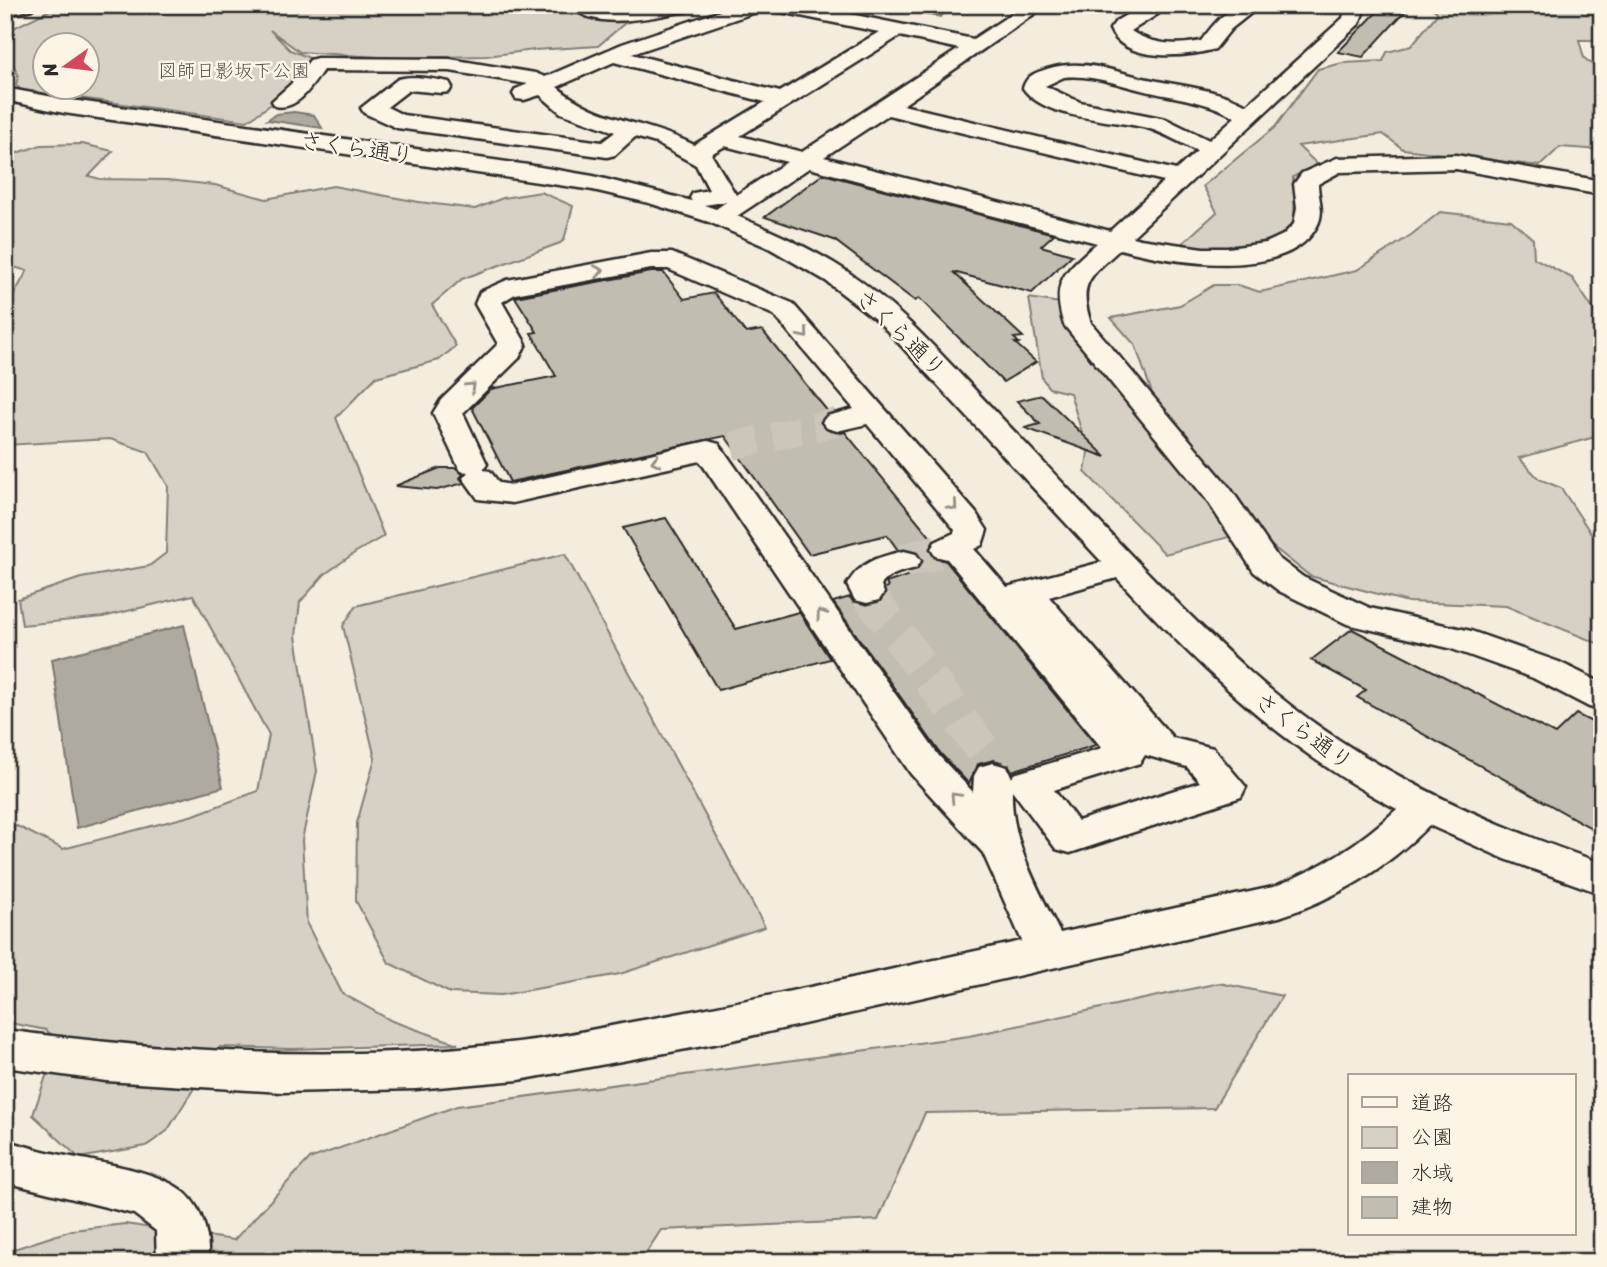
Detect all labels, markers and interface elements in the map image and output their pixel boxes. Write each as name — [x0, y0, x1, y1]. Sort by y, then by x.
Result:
north arrow — [32, 32, 102, 102]
park label: 図師日影坂下公園 — [158, 54, 310, 87]
text: N — [32, 59, 68, 81]
street label: さくら通り — [297, 120, 417, 177]
one-way arrow — [593, 264, 605, 279]
street label: さくら通り — [845, 279, 956, 388]
one-way arrow — [796, 325, 808, 338]
one-way arrow — [463, 382, 476, 395]
one-way arrow — [650, 453, 662, 468]
one-way arrow — [945, 497, 957, 510]
one-way arrow — [817, 609, 829, 622]
street label: さくら通り — [1245, 681, 1362, 782]
one-way arrow — [950, 792, 963, 805]
legend — [1348, 1074, 1576, 1236]
text: 道路 — [1411, 1084, 1453, 1122]
text: 公園 — [1411, 1118, 1453, 1156]
text: 水域 — [1411, 1154, 1453, 1192]
text: 建物 — [1411, 1188, 1453, 1226]

